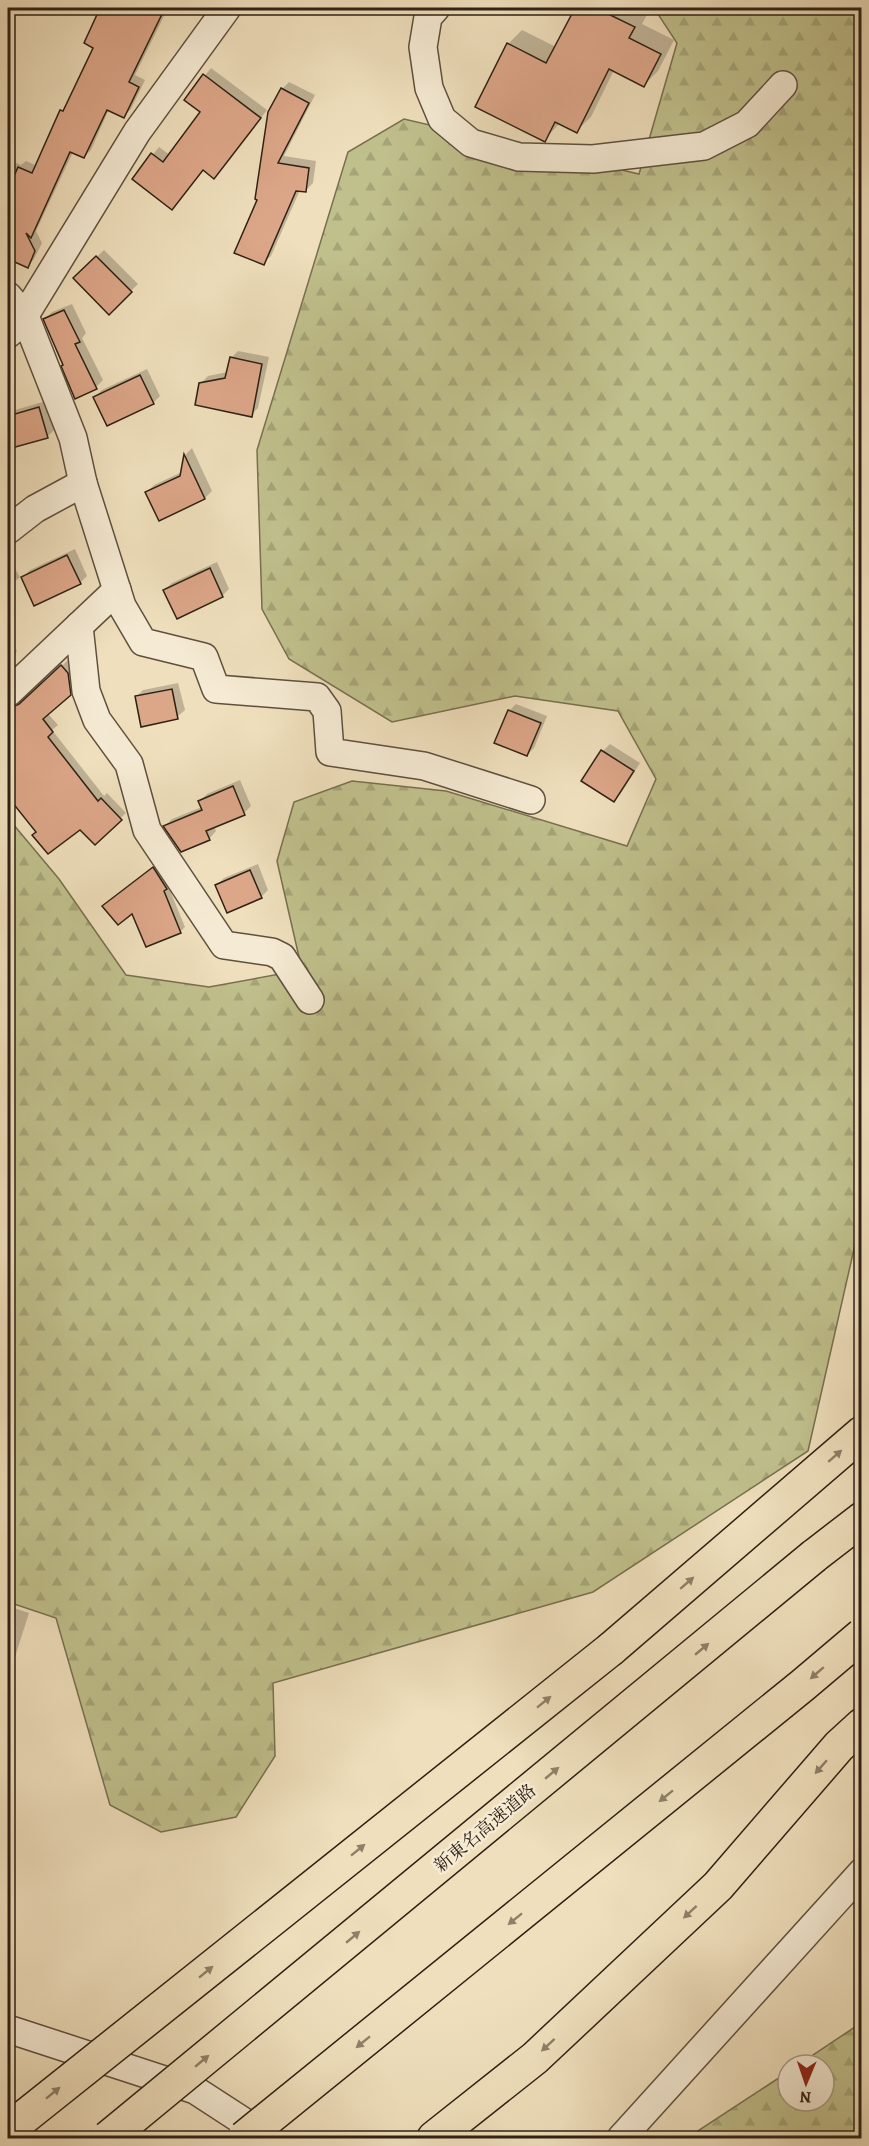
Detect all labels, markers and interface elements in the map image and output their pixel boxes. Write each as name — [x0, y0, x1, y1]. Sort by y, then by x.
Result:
one-way arrow — [827, 1450, 842, 1463]
one-way arrow — [679, 1577, 694, 1590]
one-way arrow — [694, 1643, 709, 1656]
one-way arrow — [810, 1666, 825, 1679]
one-way arrow — [536, 1697, 551, 1709]
one-way arrow — [815, 1759, 828, 1774]
one-way arrow — [544, 1767, 559, 1780]
street label: 新東名高速道路 — [429, 1778, 541, 1878]
one-way arrow — [659, 1789, 674, 1802]
one-way arrow — [350, 1844, 366, 1857]
one-way arrow — [684, 1904, 698, 1918]
one-way arrow — [507, 1912, 523, 1925]
one-way arrow — [345, 1931, 360, 1944]
one-way arrow — [198, 1965, 214, 1978]
one-way arrow — [355, 2035, 371, 2048]
one-way arrow — [542, 2038, 556, 2052]
north arrow — [776, 2053, 836, 2113]
one-way arrow — [194, 2055, 210, 2068]
text: N — [799, 2086, 812, 2108]
one-way arrow — [45, 2087, 61, 2100]

